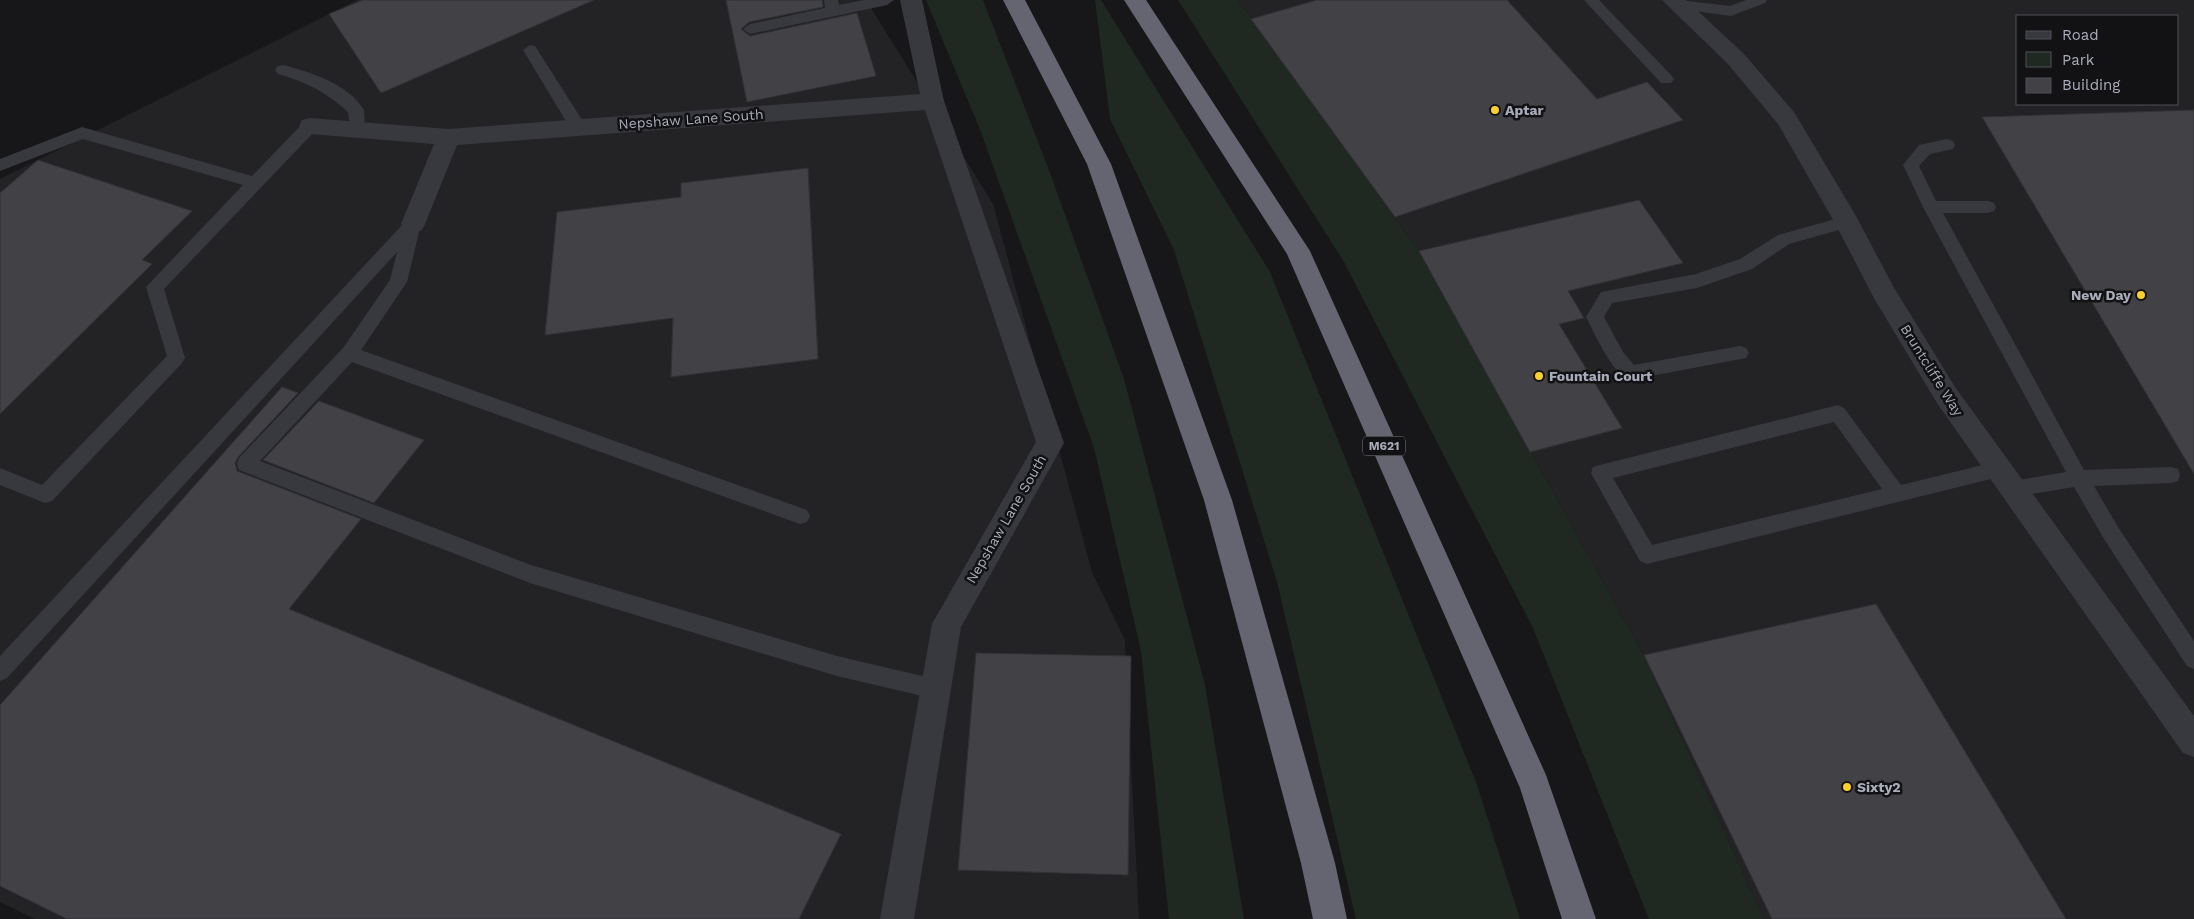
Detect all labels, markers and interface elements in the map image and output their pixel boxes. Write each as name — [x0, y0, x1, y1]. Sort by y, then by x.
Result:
legend — [2016, 15, 2179, 105]
text: Road — [2062, 26, 2099, 44]
text: Park — [2062, 51, 2095, 69]
text: Building — [2062, 76, 2120, 94]
place label: Aptar — [1505, 102, 1544, 118]
marker: Aptar — [1489, 104, 1501, 116]
street label: Nepshaw Lane South — [618, 106, 764, 132]
place label: New Day — [2071, 287, 2131, 303]
marker: New Day — [2135, 289, 2147, 301]
street label: Bruntcliffe Way — [1897, 321, 1967, 419]
place label: Fountain Court — [1549, 368, 1652, 384]
marker: Fountain Court — [1533, 370, 1545, 382]
road number: M621 — [1363, 436, 1405, 456]
street label: Nepshaw Lane South — [963, 452, 1049, 586]
place label: Sixty2 — [1857, 779, 1901, 795]
marker: Sixty2 — [1841, 781, 1853, 793]

